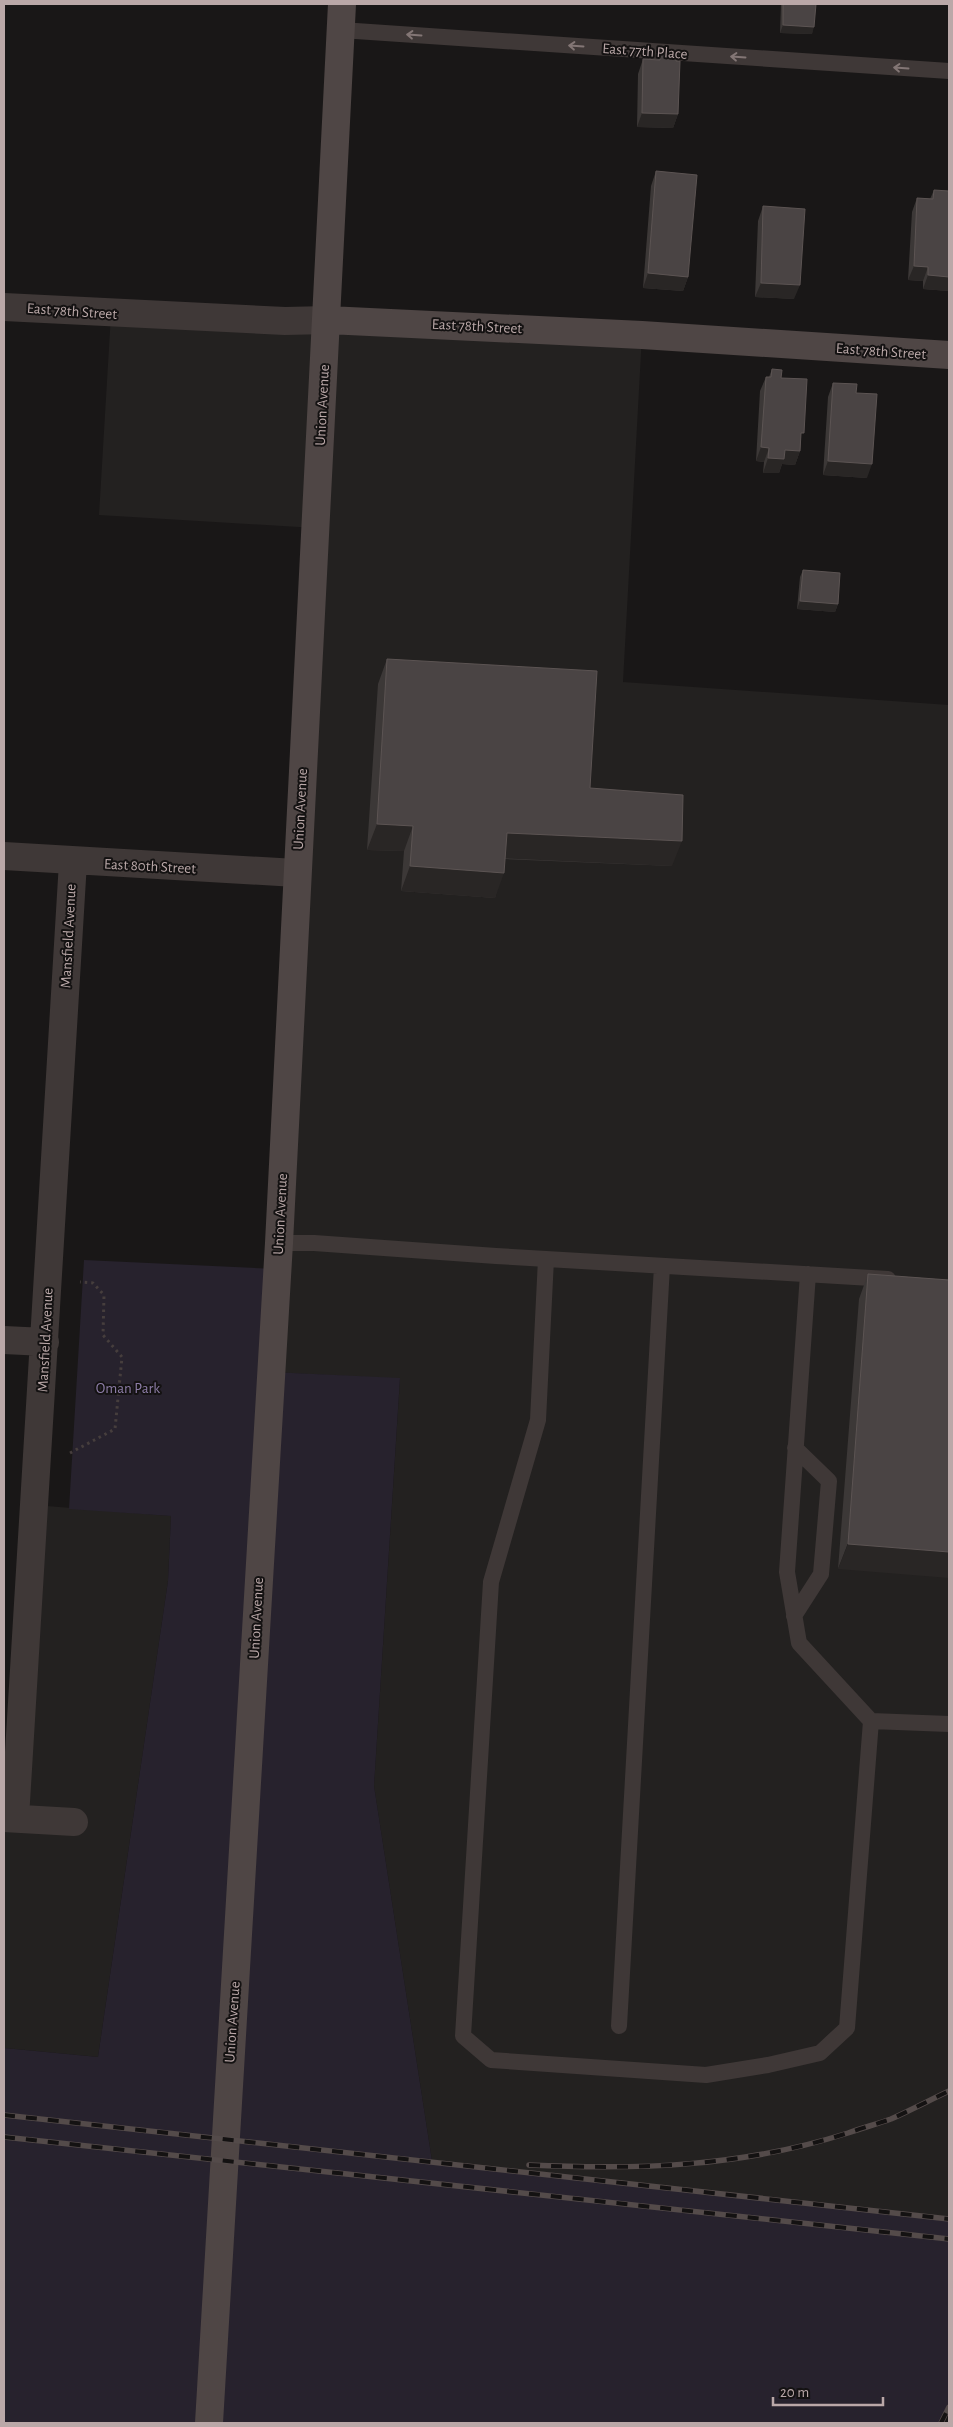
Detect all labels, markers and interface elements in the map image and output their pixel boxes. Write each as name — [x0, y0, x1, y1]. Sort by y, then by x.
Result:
one-way arrow — [406, 31, 422, 40]
street label: East 77th Place — [602, 41, 688, 62]
one-way arrow — [569, 42, 585, 51]
one-way arrow — [731, 52, 747, 62]
one-way arrow — [893, 63, 909, 72]
street label: East 78th Street — [26, 301, 118, 322]
street label: East 78th Street — [431, 317, 523, 336]
street label: East 78th Street — [835, 341, 927, 362]
street label: Union Avenue — [313, 364, 332, 446]
street label: Union Avenue — [291, 768, 310, 850]
street label: East 80th Street — [104, 857, 197, 876]
street label: Mansfield Avenue — [58, 883, 79, 989]
street label: Union Avenue — [271, 1173, 290, 1255]
street label: Mansfield Avenue — [35, 1287, 56, 1393]
park label: Oman Park — [96, 1381, 160, 1396]
street label: Union Avenue — [247, 1577, 266, 1659]
street label: Union Avenue — [222, 1981, 243, 2063]
scale bar — [773, 2374, 883, 2406]
text: 20 m — [780, 2385, 809, 2400]

